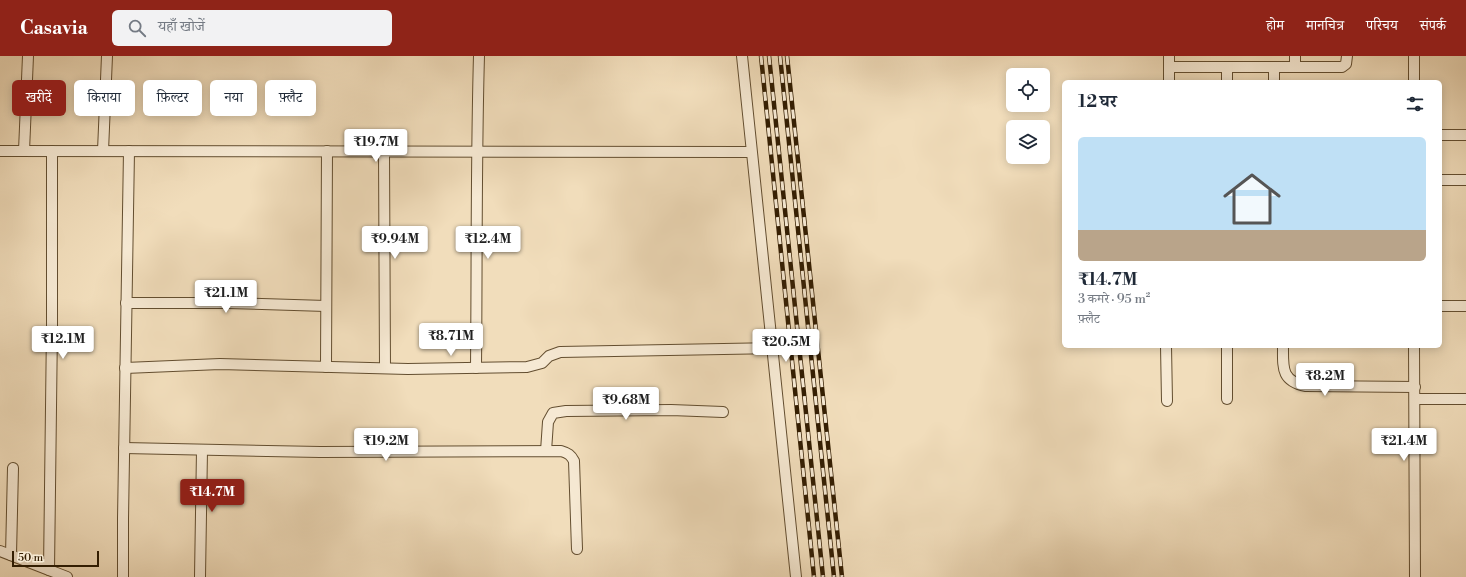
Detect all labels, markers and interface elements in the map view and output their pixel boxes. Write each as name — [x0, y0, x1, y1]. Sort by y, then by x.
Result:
search box — [112, 10, 392, 46]
text: Casavia — [20, 16, 88, 40]
icon: search — [126, 17, 148, 39]
text: यहाँ खोजें — [158, 17, 205, 36]
text: होम — [1266, 17, 1284, 35]
text: मानचित्र — [1306, 17, 1344, 35]
text: परिचय — [1366, 17, 1398, 35]
text: संपर्क — [1420, 17, 1446, 35]
map controls — [1006, 68, 1050, 164]
button: locate — [1006, 68, 1050, 112]
chip: खरीदें — [12, 80, 66, 116]
chip: किराया — [74, 80, 135, 116]
chip: फ़िल्टर — [143, 80, 202, 116]
chip: नया — [210, 80, 257, 116]
chip: फ़्लैट — [265, 80, 316, 116]
text: 12 घर — [1078, 91, 1117, 113]
icon: filters — [1404, 93, 1426, 115]
button: layers — [1006, 120, 1050, 164]
pin: ₹19.7M — [343, 129, 409, 163]
text: ₹19.7M — [353, 134, 399, 150]
icon: home — [1216, 163, 1288, 235]
pin: ₹9.94M — [362, 226, 428, 260]
pin: ₹12.4M — [455, 226, 521, 260]
text: ₹9.94M — [371, 231, 419, 247]
text: ₹12.4M — [465, 231, 511, 247]
text: ₹14.7M — [1078, 269, 1138, 291]
pin: ₹21.1M — [193, 280, 259, 314]
text: ₹21.1M — [204, 285, 248, 301]
text: 3 कमरे · 95 m² — [1078, 291, 1150, 307]
text: फ़्लैट — [1078, 311, 1100, 327]
pin: ₹8.71M — [418, 323, 484, 357]
pin: ₹12.1M — [30, 326, 96, 360]
text: ₹8.71M — [428, 328, 474, 344]
pin: ₹20.5M — [753, 329, 819, 363]
text: ₹12.1M — [41, 331, 85, 347]
text: ₹20.5M — [761, 334, 811, 350]
pin: ₹8.2M — [1297, 363, 1353, 397]
text: ₹8.2M — [1305, 368, 1345, 384]
pin: ₹9.68M — [593, 387, 659, 421]
text: ₹9.68M — [602, 392, 650, 408]
pin: ₹19.2M — [353, 428, 419, 462]
pin: ₹21.4M — [1371, 428, 1437, 462]
text: ₹19.2M — [363, 433, 409, 449]
text: ₹21.4M — [1381, 433, 1427, 449]
pin: ₹14.7M — [179, 479, 245, 513]
text: ₹14.7M — [189, 484, 235, 500]
scale bar — [12, 549, 99, 568]
text: 50 m — [18, 551, 43, 565]

